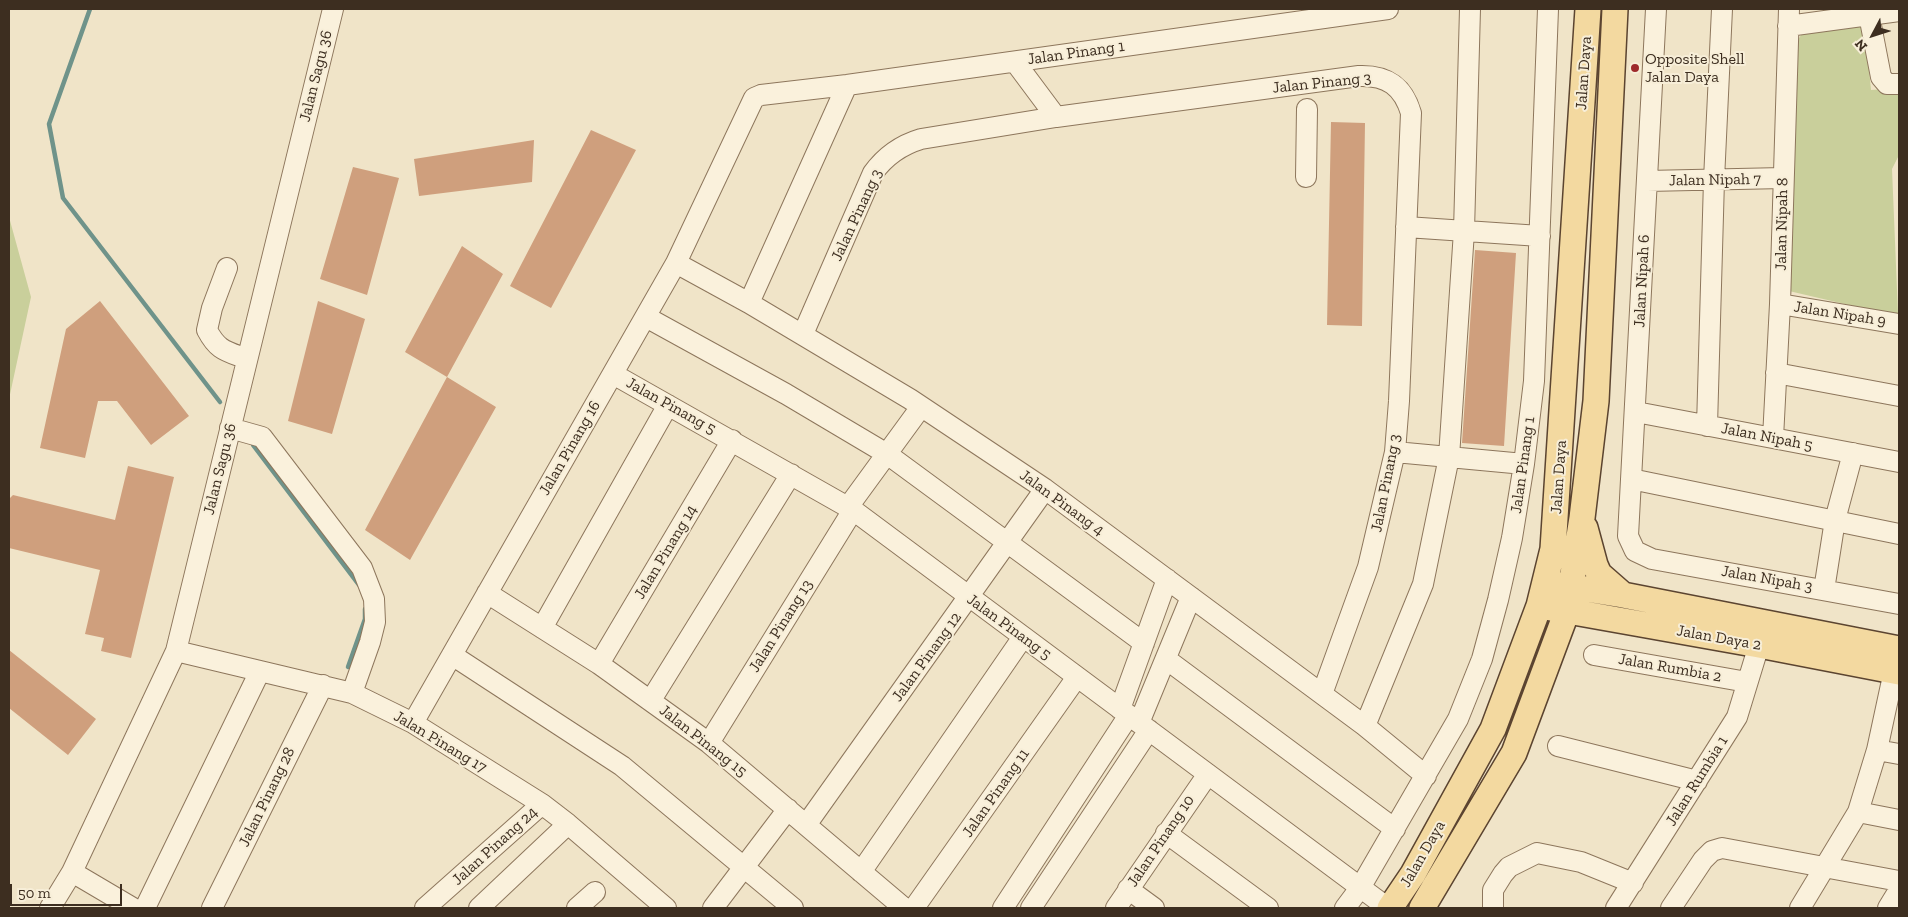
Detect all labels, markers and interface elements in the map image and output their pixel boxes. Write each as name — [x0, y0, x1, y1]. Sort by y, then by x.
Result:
north arrow — [1848, 10, 1898, 60]
street label: Jalan Sagu 36 — [295, 28, 337, 124]
street label: Jalan Daya — [1572, 35, 1596, 111]
text: N — [1851, 35, 1871, 55]
street label: Jalan Pinang 1 — [1026, 37, 1126, 69]
place label: Opposite Shell Jalan Daya — [1645, 49, 1745, 87]
marker: Opposite Shell Jalan Daya — [1629, 62, 1641, 74]
street label: Jalan Pinang 3 — [1272, 68, 1372, 98]
street label: Jalan Pinang 3 — [827, 166, 887, 264]
street label: Jalan Nipah 7 — [1669, 170, 1761, 190]
street label: Jalan Nipah 8 — [1772, 177, 1792, 271]
street label: Jalan Nipah 6 — [1630, 234, 1654, 328]
street label: Jalan Nipah 9 — [1793, 297, 1887, 331]
street label: Jalan Pinang 5 — [623, 373, 719, 439]
street label: Jalan Pinang 16 — [535, 397, 605, 499]
street label: Jalan Pinang 1 — [1507, 415, 1539, 515]
street label: Jalan Nipah 5 — [1720, 419, 1814, 455]
street label: Jalan Sagu 36 — [199, 421, 241, 517]
street label: Jalan Pinang 3 — [1367, 432, 1405, 534]
street label: Jalan Daya — [1547, 439, 1571, 515]
street label: Jalan Pinang 4 — [1016, 466, 1108, 540]
street label: Jalan Pinang 14 — [630, 502, 702, 602]
street label: Jalan Nipah 3 — [1720, 562, 1814, 596]
street label: Jalan Pinang 13 — [745, 576, 817, 676]
street label: Jalan Pinang 5 — [963, 590, 1055, 664]
street label: Jalan Pinang 12 — [888, 609, 966, 705]
street label: Jalan Daya 2 — [1675, 621, 1763, 655]
street label: Jalan Rumbia 2 — [1617, 649, 1723, 687]
street label: Jalan Pinang 15 — [655, 701, 751, 781]
street label: Jalan Pinang 17 — [390, 707, 490, 777]
street label: Jalan Rumbia 1 — [1662, 732, 1732, 830]
street label: Jalan Pinang 28 — [235, 744, 299, 850]
street label: Jalan Pinang 11 — [958, 745, 1034, 841]
street label: Jalan Pinang 10 — [1123, 791, 1199, 891]
street label: Jalan Pinang 24 — [448, 803, 542, 889]
street label: Jalan Daya — [1396, 817, 1450, 891]
scale bar — [12, 874, 125, 906]
text: 50 m — [18, 884, 51, 902]

